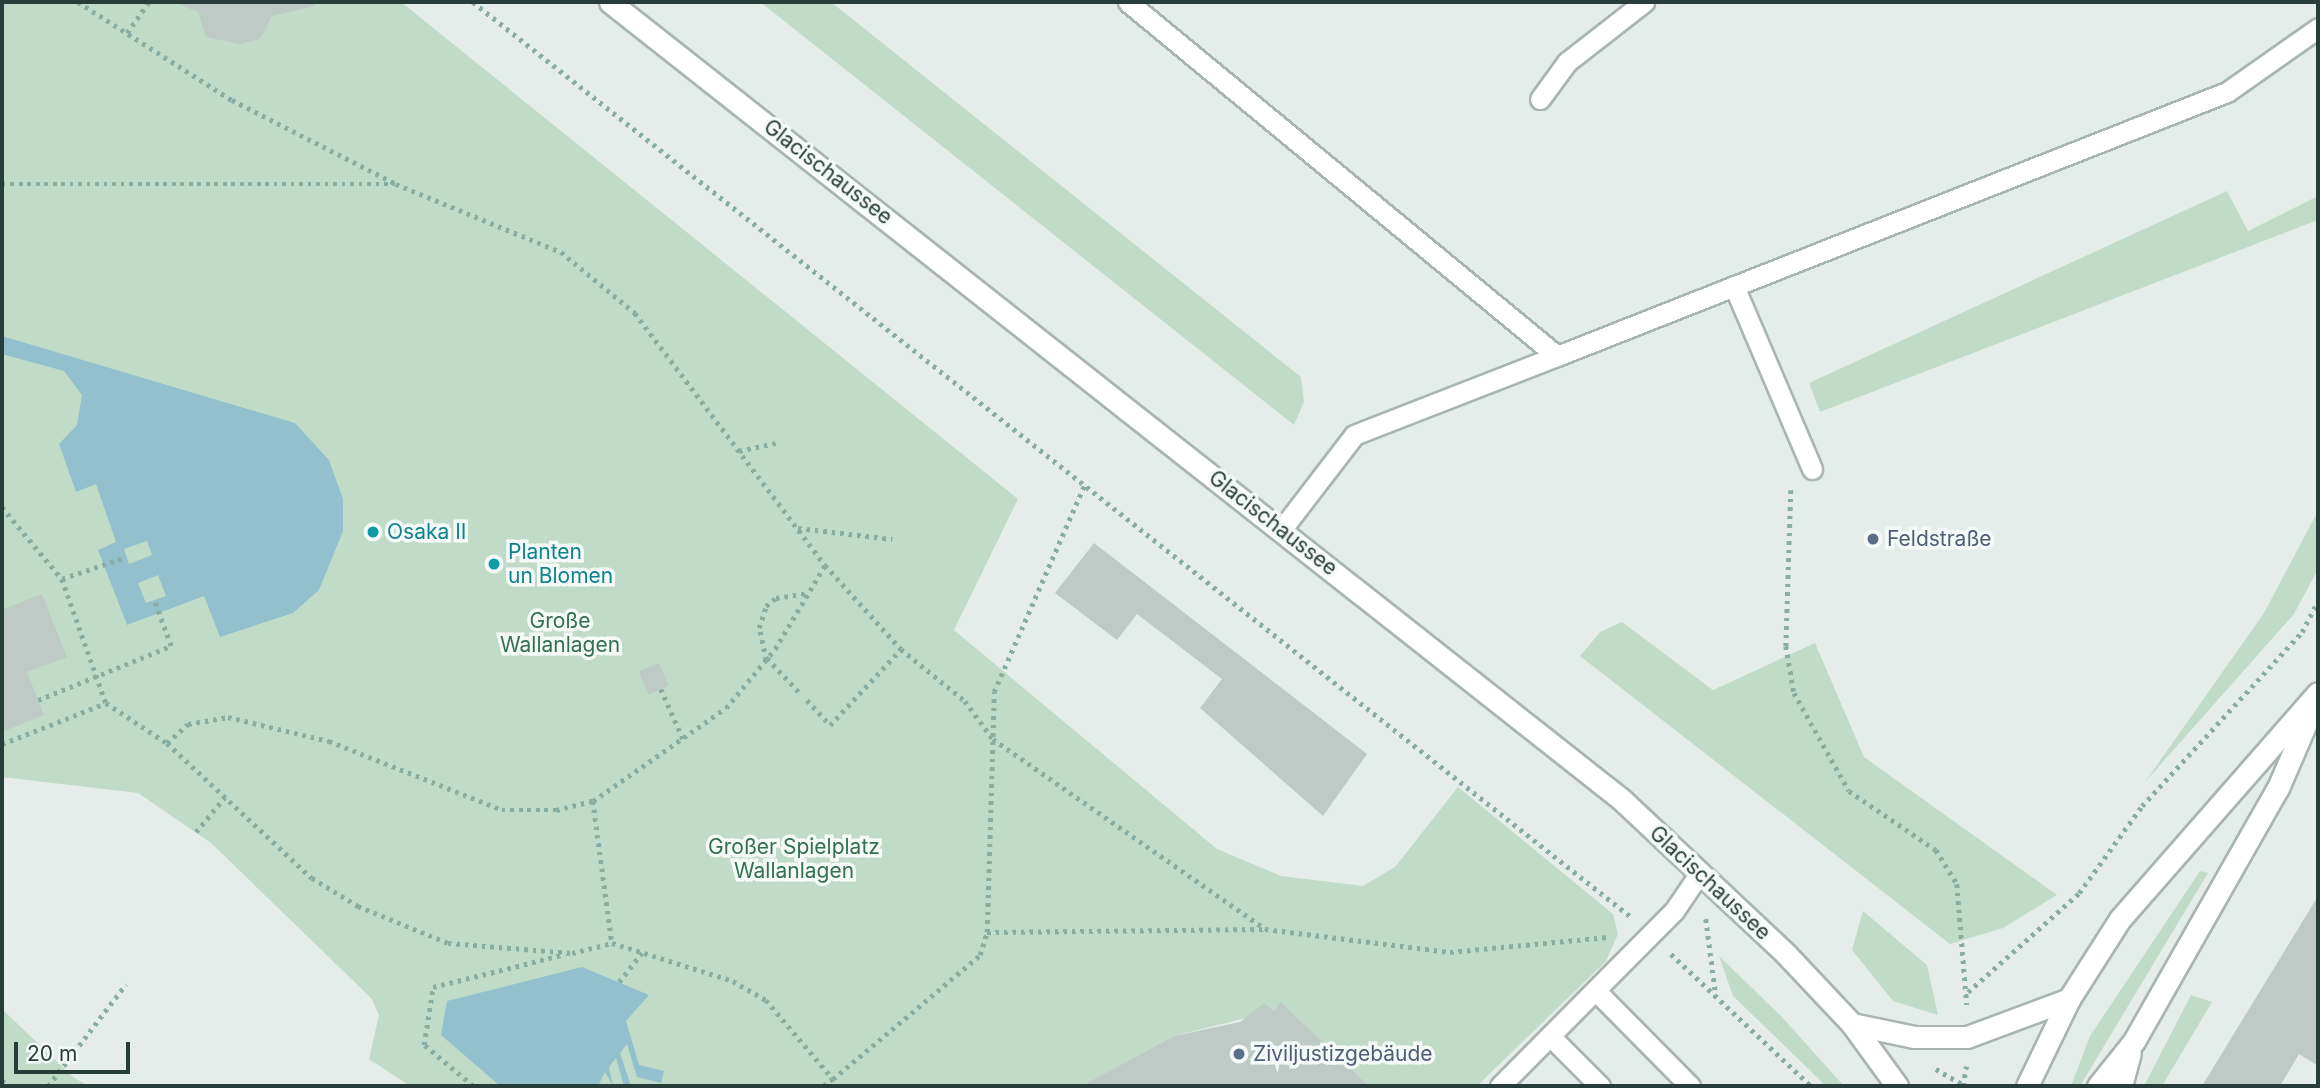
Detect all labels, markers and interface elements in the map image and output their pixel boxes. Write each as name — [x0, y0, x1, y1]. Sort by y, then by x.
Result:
street label: Glacischaussee — [759, 114, 897, 230]
street label: Glacischaussee — [1204, 465, 1342, 581]
place label: Osaka II — [387, 519, 466, 545]
marker: Osaka II — [365, 524, 381, 540]
place label: Feldstraße — [1887, 526, 1992, 552]
marker: Feldstraße — [1865, 531, 1881, 547]
place label: Planten un Blomen — [508, 539, 613, 589]
marker: Planten un Blomen — [486, 556, 502, 572]
park label: Große Wallanlagen — [500, 608, 620, 658]
street label: Glacischaussee — [1644, 821, 1776, 945]
park label: Großer Spielplatz Wallanlagen — [708, 834, 880, 884]
scale bar — [18, 1028, 133, 1072]
text: 20 m — [27, 1041, 77, 1066]
place label: Ziviljustizgebäude — [1253, 1041, 1433, 1067]
marker: Ziviljustizgebäude — [1231, 1046, 1247, 1062]

